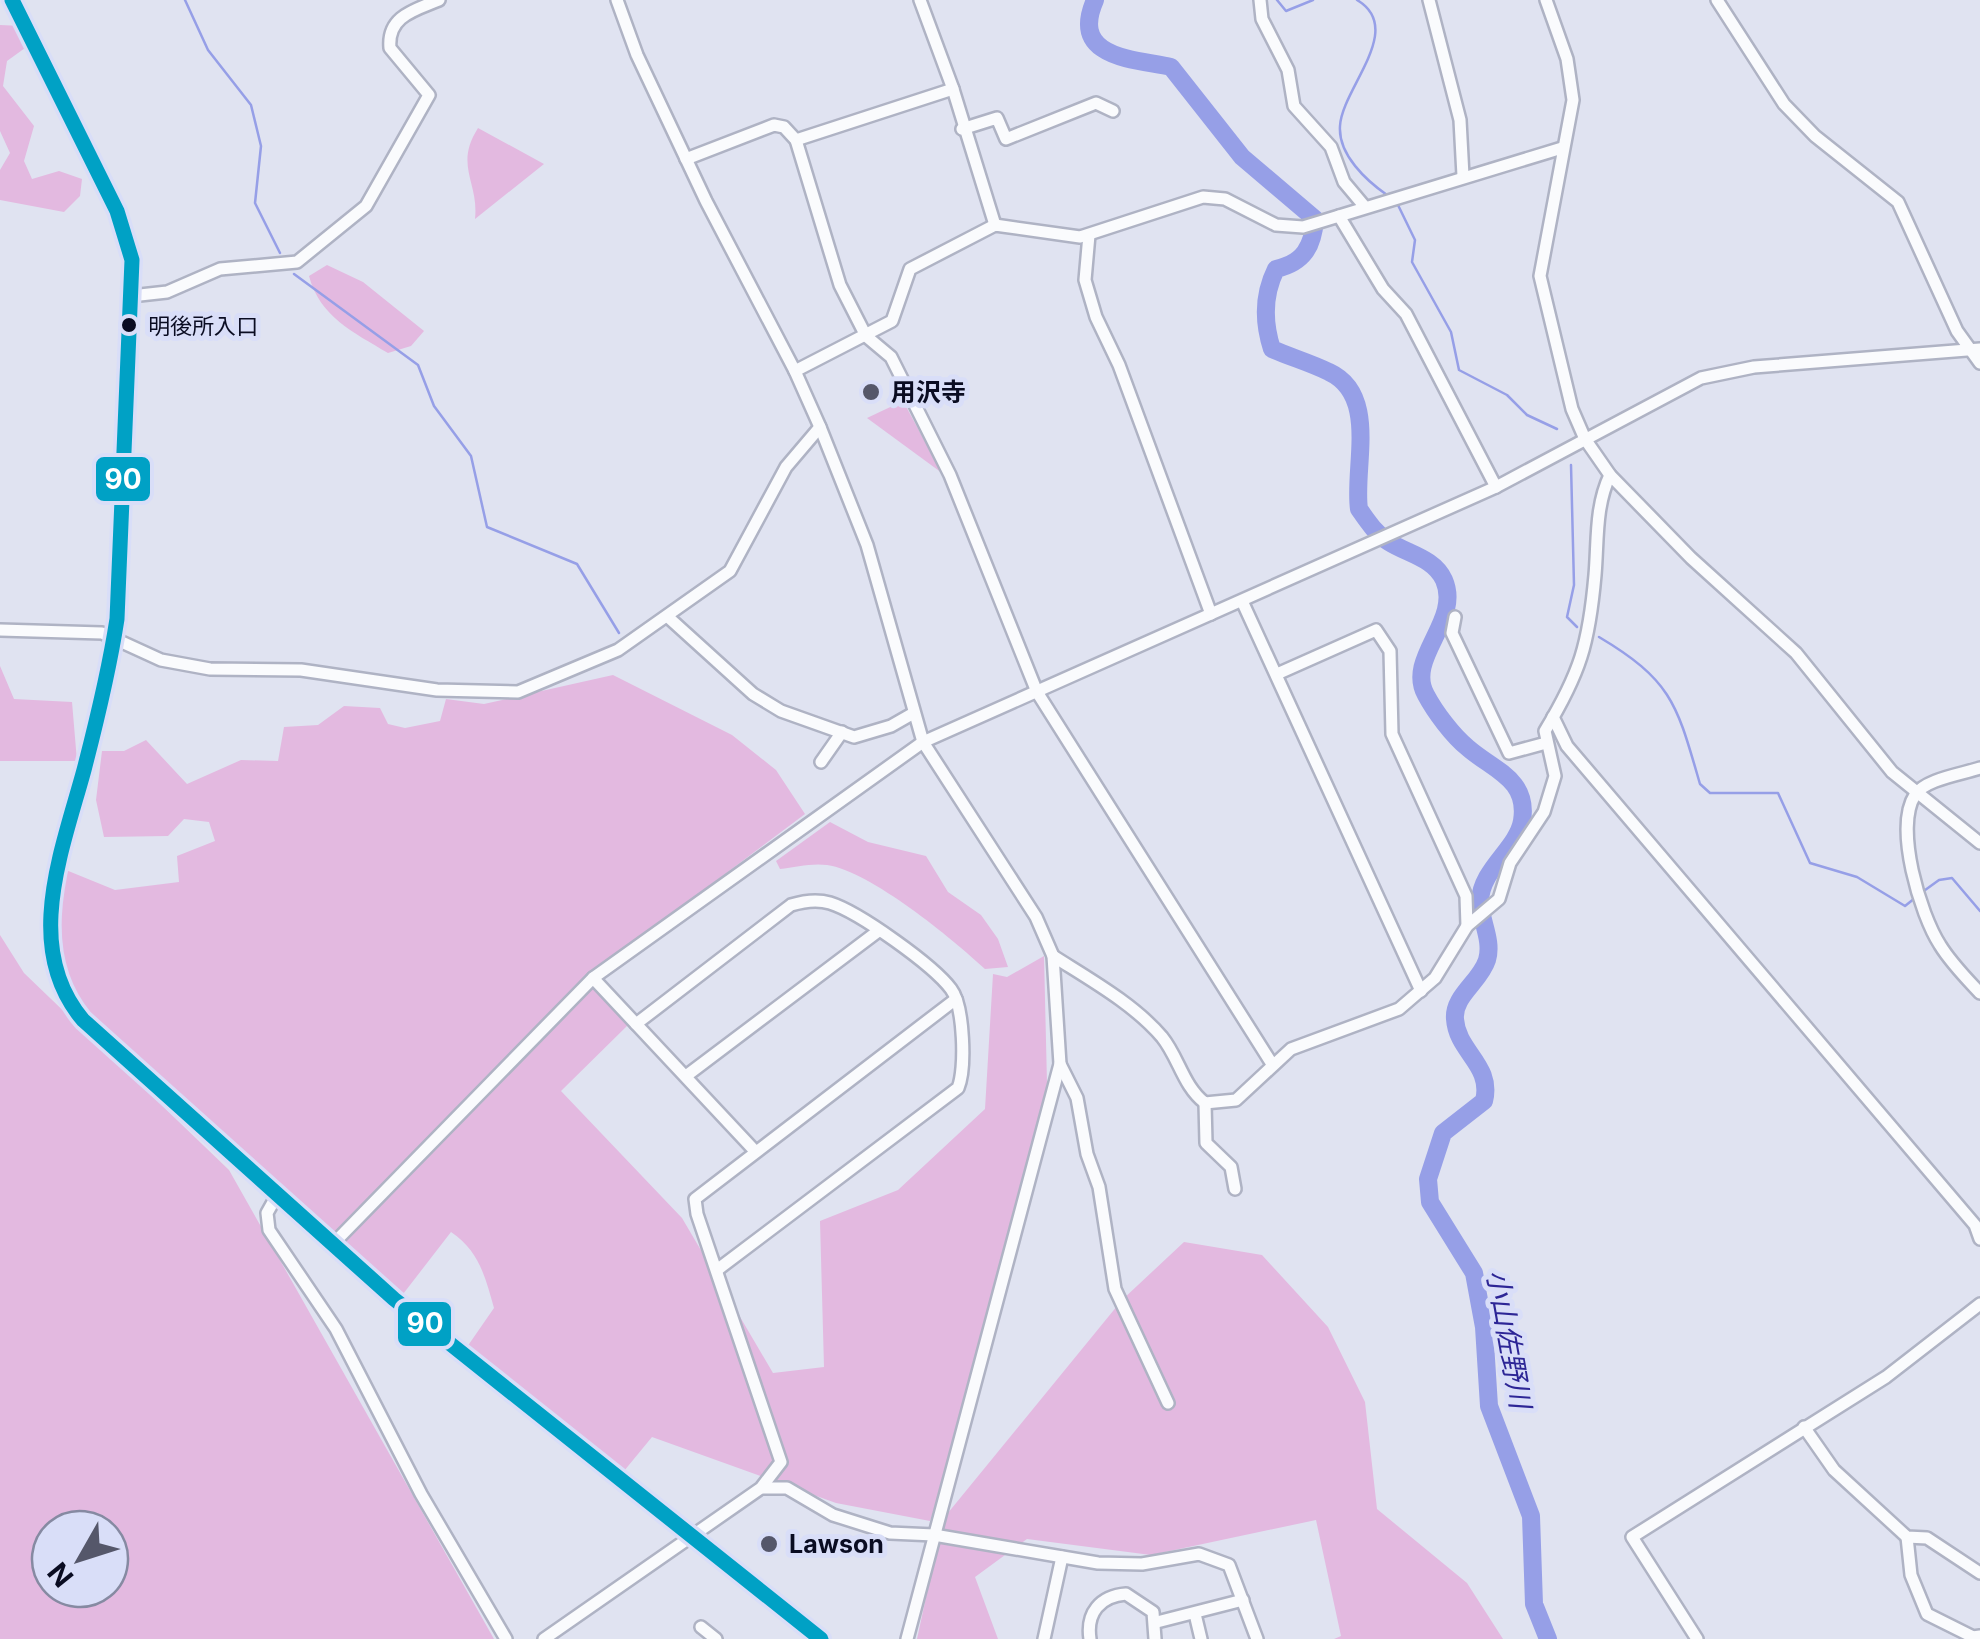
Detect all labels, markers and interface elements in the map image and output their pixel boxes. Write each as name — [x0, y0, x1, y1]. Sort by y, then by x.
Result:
place label: 明後所入口 — [148, 313, 258, 339]
marker: 明後所入口 — [119, 315, 139, 335]
place label: 用沢寺 — [891, 377, 966, 407]
marker: 用沢寺 — [860, 381, 882, 403]
line badge: 90 — [94, 455, 152, 503]
text: 90 — [104, 462, 142, 496]
water label: 小山佐野川 — [1480, 1267, 1538, 1414]
line badge: 90 — [396, 1300, 453, 1348]
text: 90 — [406, 1306, 444, 1340]
north arrow — [30, 1509, 130, 1609]
place label: Lawson — [789, 1529, 884, 1559]
marker: Lawson — [758, 1533, 780, 1555]
text: N — [41, 1556, 80, 1594]

